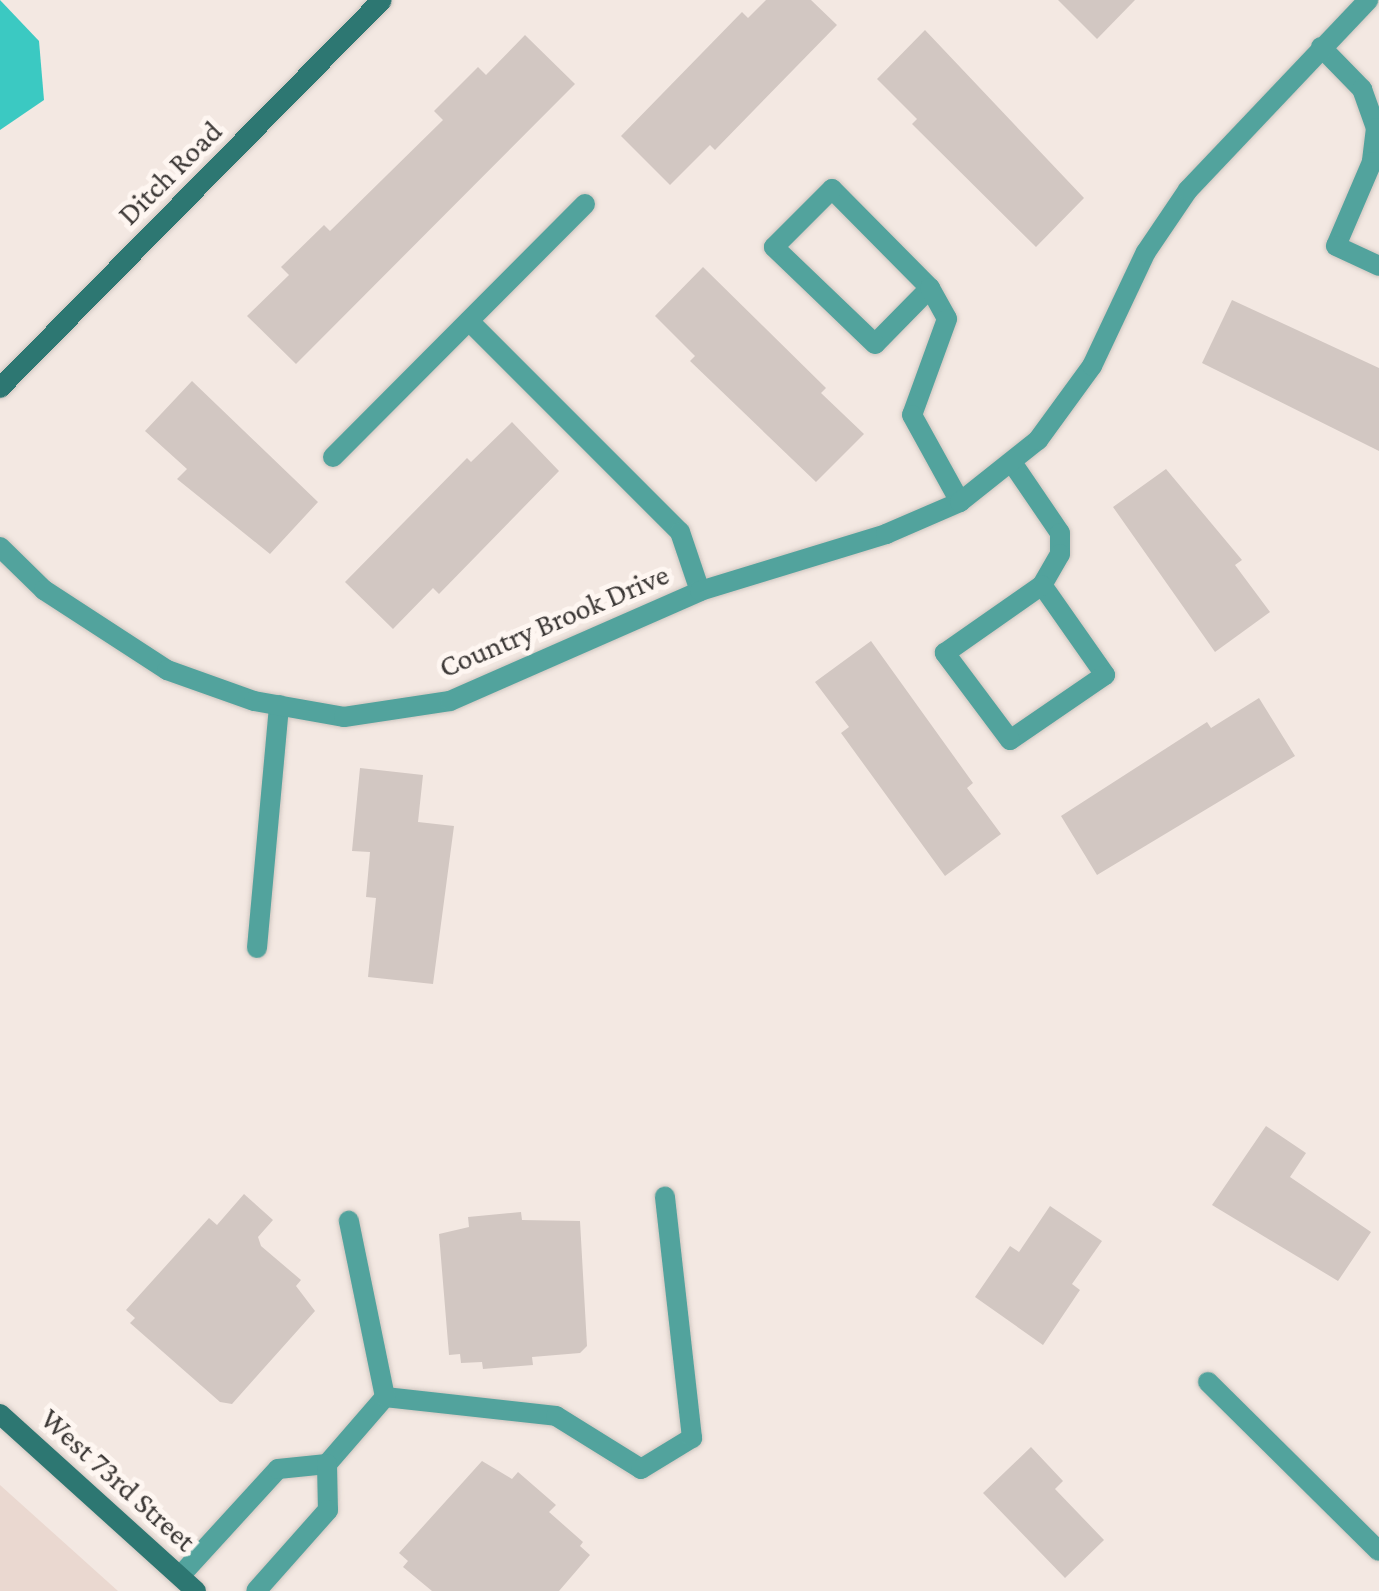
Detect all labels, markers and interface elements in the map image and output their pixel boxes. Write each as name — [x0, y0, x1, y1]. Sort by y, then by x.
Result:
street label: Ditch Road — [110, 113, 230, 233]
street label: Country Brook Drive — [434, 556, 674, 686]
street label: West 73rd Street — [33, 1401, 203, 1559]

